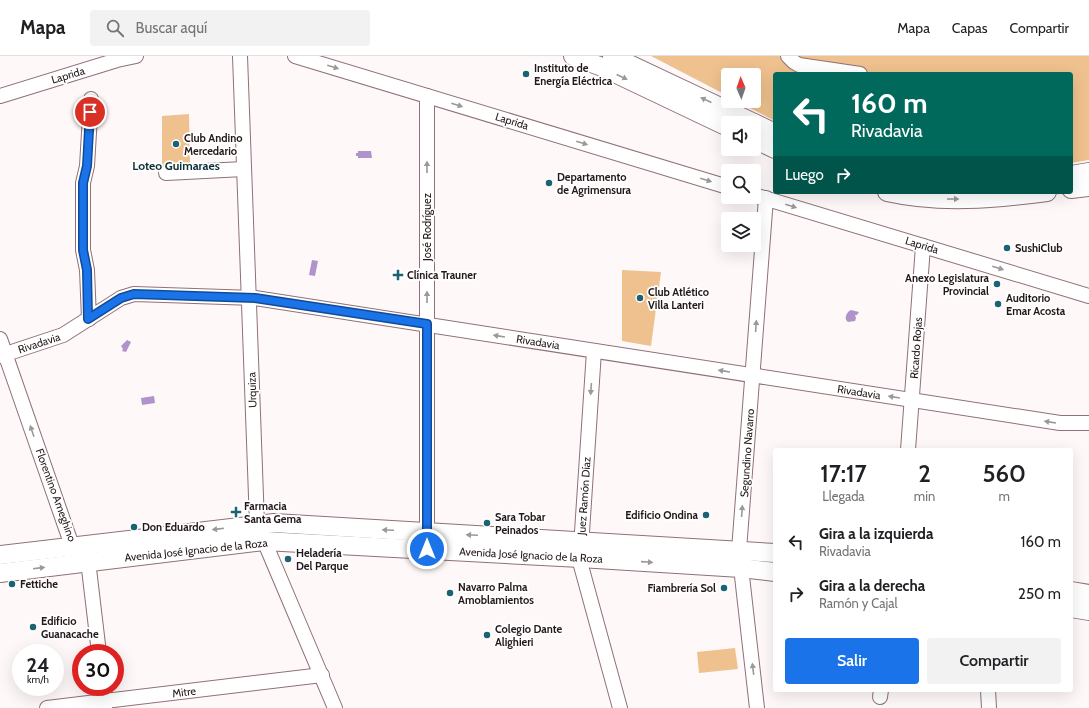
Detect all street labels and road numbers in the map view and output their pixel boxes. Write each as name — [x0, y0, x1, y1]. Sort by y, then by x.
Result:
street label: Laprida — [50, 63, 87, 87]
street label: Laprida — [494, 109, 531, 133]
street label: José Rodríguez — [420, 193, 434, 262]
street label: Laprida — [904, 233, 941, 257]
street label: Ricardo Rojas — [907, 316, 925, 379]
street label: Rivadavia — [16, 329, 63, 356]
street label: Rivadavia — [515, 332, 561, 352]
street label: Urquiza — [244, 371, 260, 408]
street label: Rivadavia — [836, 382, 882, 402]
street label: Segundino Navarro — [737, 408, 757, 498]
street label: Florentino Ameghino — [33, 447, 79, 543]
street label: Juez Ramón Díaz — [574, 456, 594, 537]
street label: Avenida José Ignacio de la Roza — [124, 535, 269, 564]
street label: Avenida José Ignacio de la Roza — [459, 544, 604, 566]
street label: Mitre — [171, 684, 197, 700]

